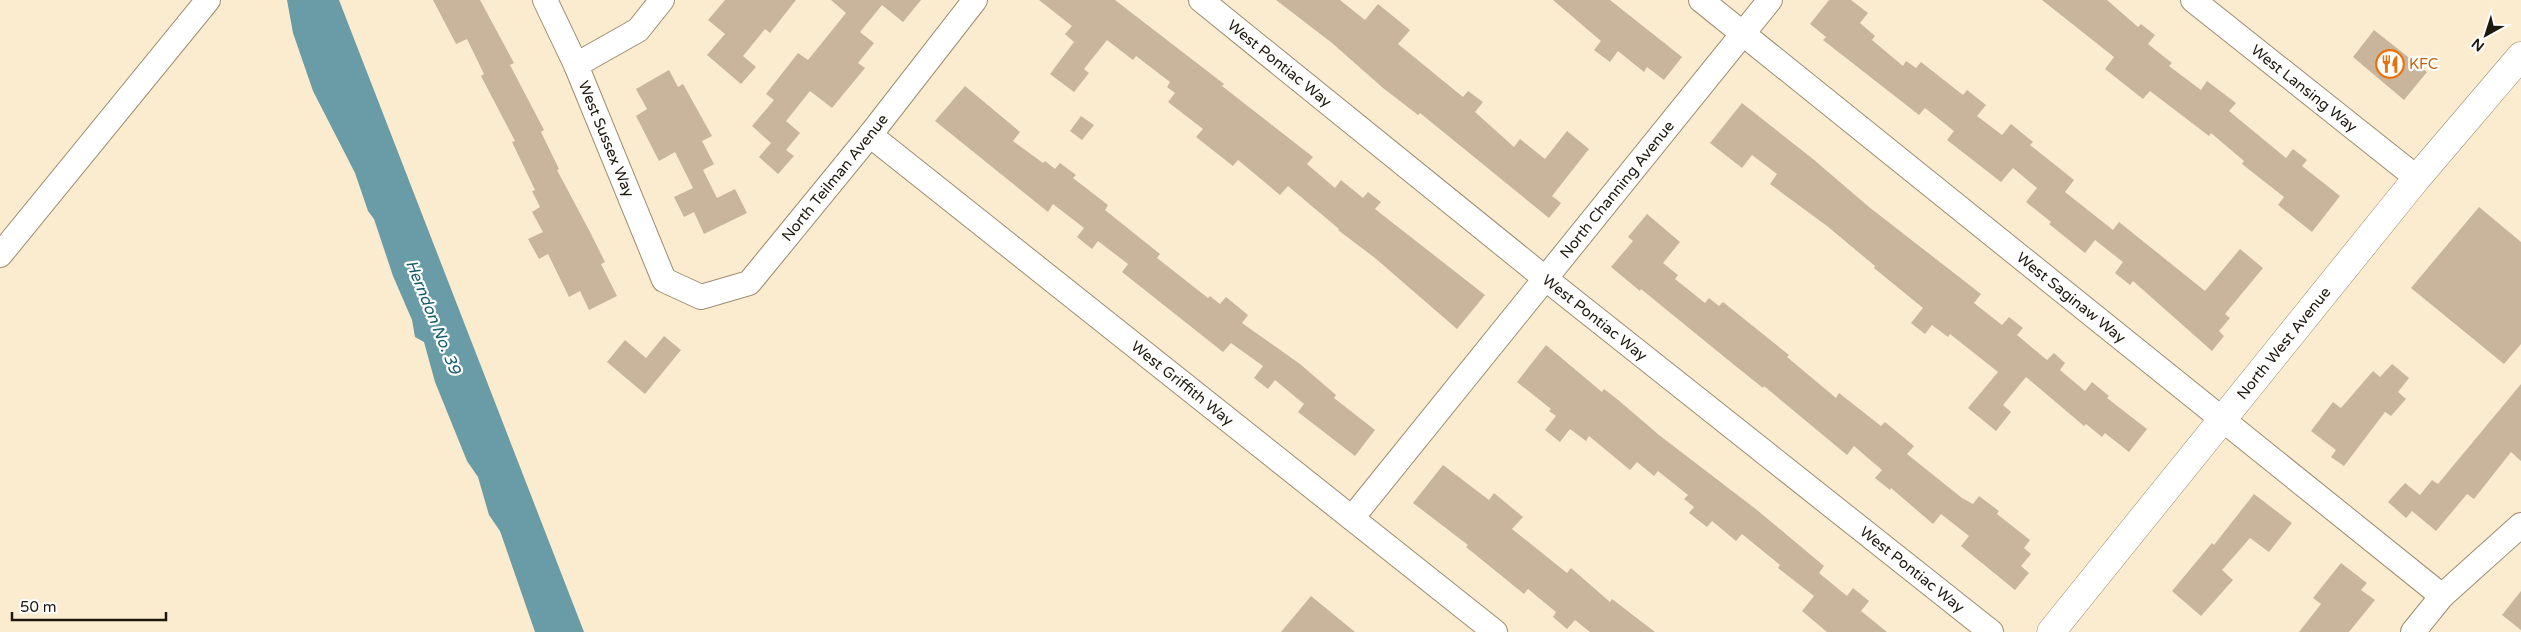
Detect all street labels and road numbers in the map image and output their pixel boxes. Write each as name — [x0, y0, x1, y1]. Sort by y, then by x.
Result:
street label: West Pontiac Way — [1224, 16, 1335, 111]
street label: West Lansing Way — [2248, 41, 2361, 136]
street label: West Sussex Way — [575, 78, 638, 200]
street label: North Teilman Avenue — [778, 110, 892, 245]
street label: North Channing Avenue — [1556, 117, 1678, 262]
street label: West Saginaw Way — [2013, 248, 2129, 347]
street label: West Pontiac Way — [1539, 271, 1651, 365]
street label: North West Avenue — [2233, 283, 2334, 403]
street label: West Griffith Way — [1127, 337, 1237, 430]
street label: West Pontiac Way — [1856, 522, 1968, 616]

